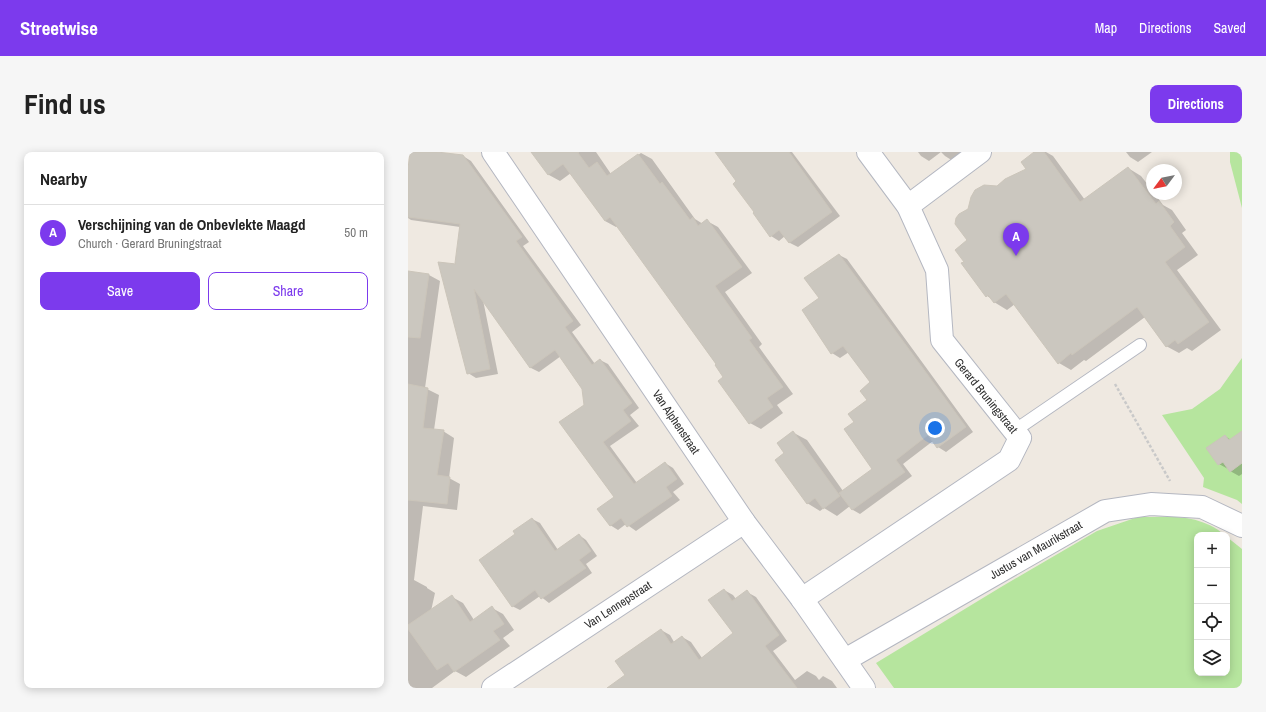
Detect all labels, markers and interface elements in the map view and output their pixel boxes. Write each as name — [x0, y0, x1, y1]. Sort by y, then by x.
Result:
text: Streetwise — [20, 15, 98, 41]
text: Map — [1095, 19, 1117, 37]
text: Directions — [1139, 19, 1191, 37]
text: Saved — [1213, 19, 1246, 37]
text: Find us — [24, 85, 106, 123]
button: Directions — [1150, 85, 1242, 123]
north arrow — [1146, 164, 1182, 200]
text: Nearby — [40, 167, 87, 190]
text: Verschijning van de Onbevlekte Maagd — [78, 214, 305, 235]
pin: A — [1003, 223, 1029, 256]
text: A — [49, 224, 57, 241]
text: 50 m — [344, 224, 368, 241]
text: Church · Gerard Bruningstraat — [78, 235, 221, 252]
button: Save — [40, 272, 200, 310]
button: Share — [208, 272, 368, 310]
street label: Gerard Bruningstraat — [951, 355, 1021, 437]
street label: Van Alphenstraat — [649, 387, 704, 457]
your location — [925, 418, 945, 438]
street label: Justus van Maurikstraat — [987, 517, 1085, 583]
map controls — [1194, 532, 1230, 676]
button: + — [1194, 532, 1230, 568]
button: − — [1194, 568, 1230, 604]
street label: Van Lennepstraat — [581, 577, 655, 633]
button: locate — [1194, 604, 1230, 640]
button: layers — [1194, 640, 1230, 676]

